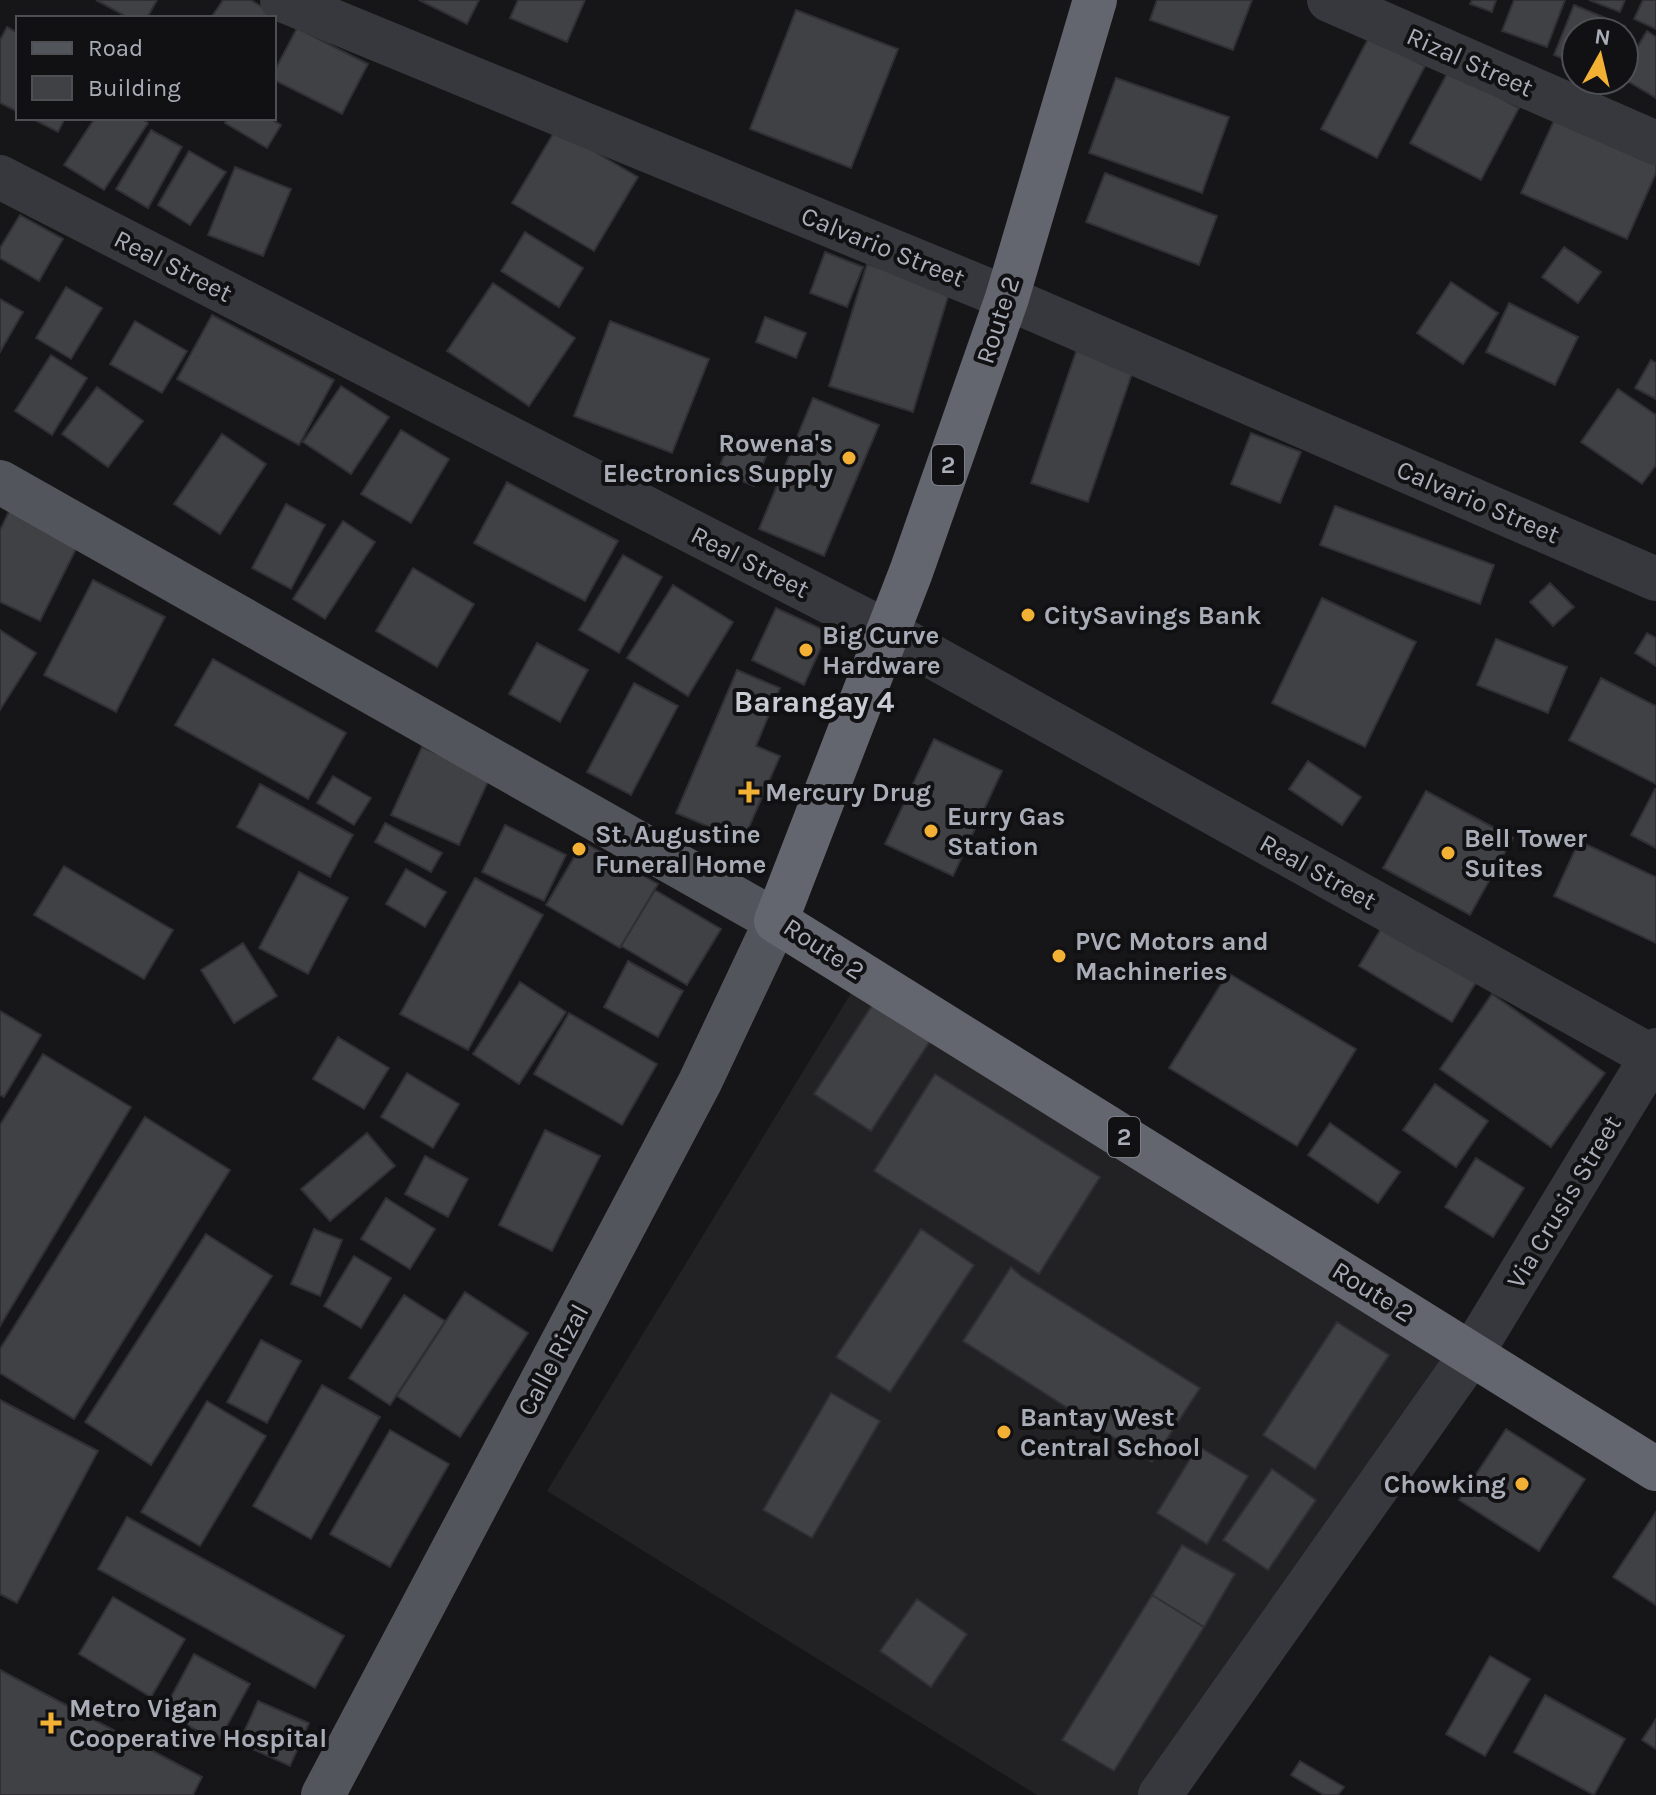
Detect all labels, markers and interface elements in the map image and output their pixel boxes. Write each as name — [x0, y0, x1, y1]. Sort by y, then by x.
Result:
legend — [16, 16, 276, 120]
north arrow — [1560, 16, 1640, 96]
street label: Rizal Street — [1402, 20, 1538, 104]
text: N — [1593, 23, 1612, 51]
text: Road — [88, 34, 143, 62]
text: Building — [88, 74, 181, 102]
street label: Calvario Street — [797, 200, 970, 294]
street label: Real Street — [109, 223, 237, 309]
street label: Route 2 — [969, 272, 1027, 368]
place label: Rowena's Electronics Supply — [603, 428, 833, 489]
road number: 2 — [932, 445, 964, 485]
marker: Rowena's Electronics Supply — [840, 449, 858, 467]
street label: Calvario Street — [1392, 454, 1564, 550]
street label: Real Street — [686, 519, 814, 605]
place label: CitySavings Bank — [1044, 600, 1261, 631]
marker: CitySavings Bank — [1019, 606, 1037, 624]
place label: Big Curve Hardware — [822, 620, 941, 681]
marker: Big Curve Hardware — [797, 641, 815, 659]
district label: Barangay 4 — [734, 684, 894, 720]
place label: Mercury Drug — [765, 777, 931, 808]
marker: Mercury Drug — [740, 783, 758, 801]
place label: Eurry Gas Station — [947, 801, 1065, 862]
place label: St. Augustine Funeral Home — [595, 819, 766, 880]
marker: Eurry Gas Station — [922, 822, 940, 840]
place label: Bell Tower Suites — [1464, 823, 1588, 884]
street label: Real Street — [1254, 827, 1382, 917]
marker: St. Augustine Funeral Home — [570, 840, 588, 858]
marker: Bell Tower Suites — [1439, 844, 1457, 862]
street label: Route 2 — [778, 911, 870, 987]
place label: PVC Motors and Machineries — [1075, 926, 1269, 987]
marker: PVC Motors and Machineries — [1050, 947, 1068, 965]
street label: Via Crusis Street — [1500, 1110, 1628, 1294]
road number: 2 — [1108, 1117, 1140, 1157]
street label: Route 2 — [1327, 1255, 1419, 1329]
street label: Calle Rizal — [511, 1299, 595, 1421]
place label: Bantay West Central School — [1020, 1402, 1201, 1463]
marker: Bantay West Central School — [995, 1423, 1013, 1441]
place label: Chowking — [1384, 1469, 1506, 1500]
marker: Chowking — [1513, 1475, 1531, 1493]
place label: Metro Vigan Cooperative Hospital — [69, 1693, 327, 1754]
marker: Metro Vigan Cooperative Hospital — [40, 1712, 62, 1734]

